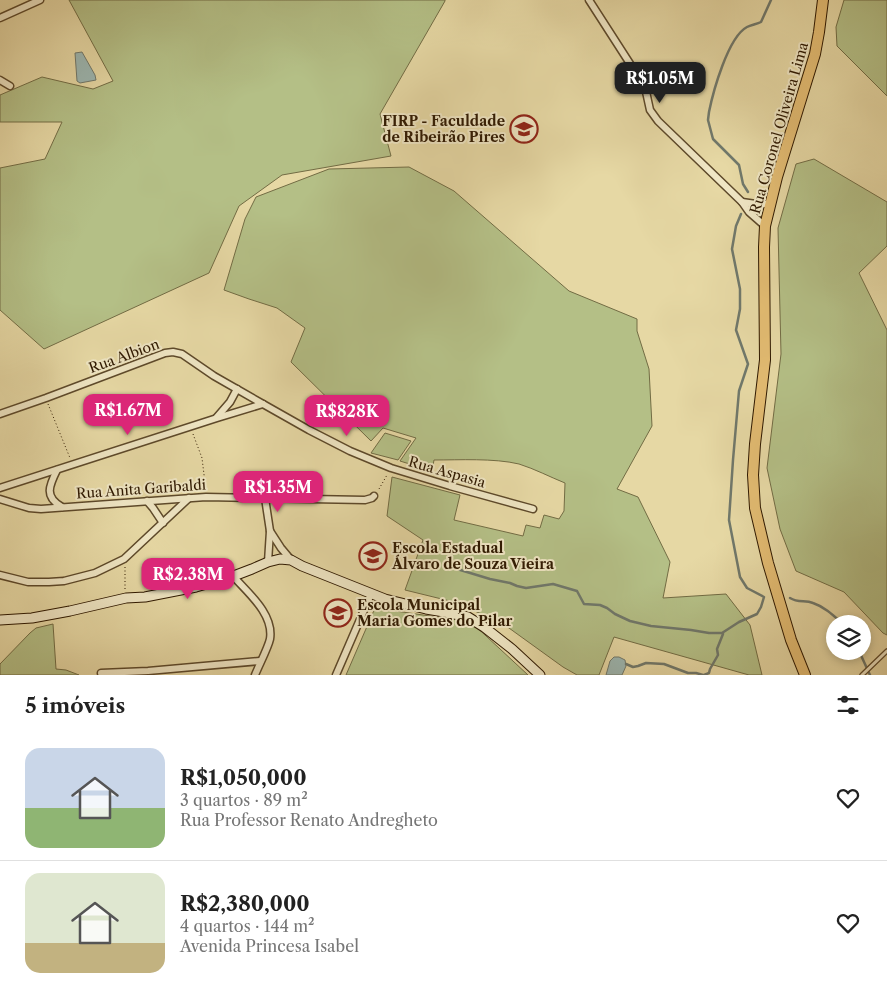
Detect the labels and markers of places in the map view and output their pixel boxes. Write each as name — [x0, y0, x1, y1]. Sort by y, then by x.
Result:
pin: R$1.05M — [614, 62, 706, 104]
place label: FIRP - Faculdade de Ribeirão Pires — [382, 112, 505, 146]
school or university icon: FIRP - Faculdade de Ribeirão Pires — [509, 114, 539, 144]
pin: R$1.67M — [82, 394, 174, 436]
pin: R$828K — [306, 394, 388, 437]
pin: R$1.35M — [232, 470, 324, 513]
place label: Escola Estadual Álvaro de Souza Vieira — [391, 539, 555, 573]
school or university icon: Escola Estadual Álvaro de Souza Vieira — [358, 541, 388, 571]
pin: R$2.38M — [142, 558, 234, 600]
place label: Escola Municipal Maria Gomes do Pilar — [357, 596, 513, 630]
school or university icon: Escola Municipal Maria Gomes do Pilar — [323, 598, 353, 628]

